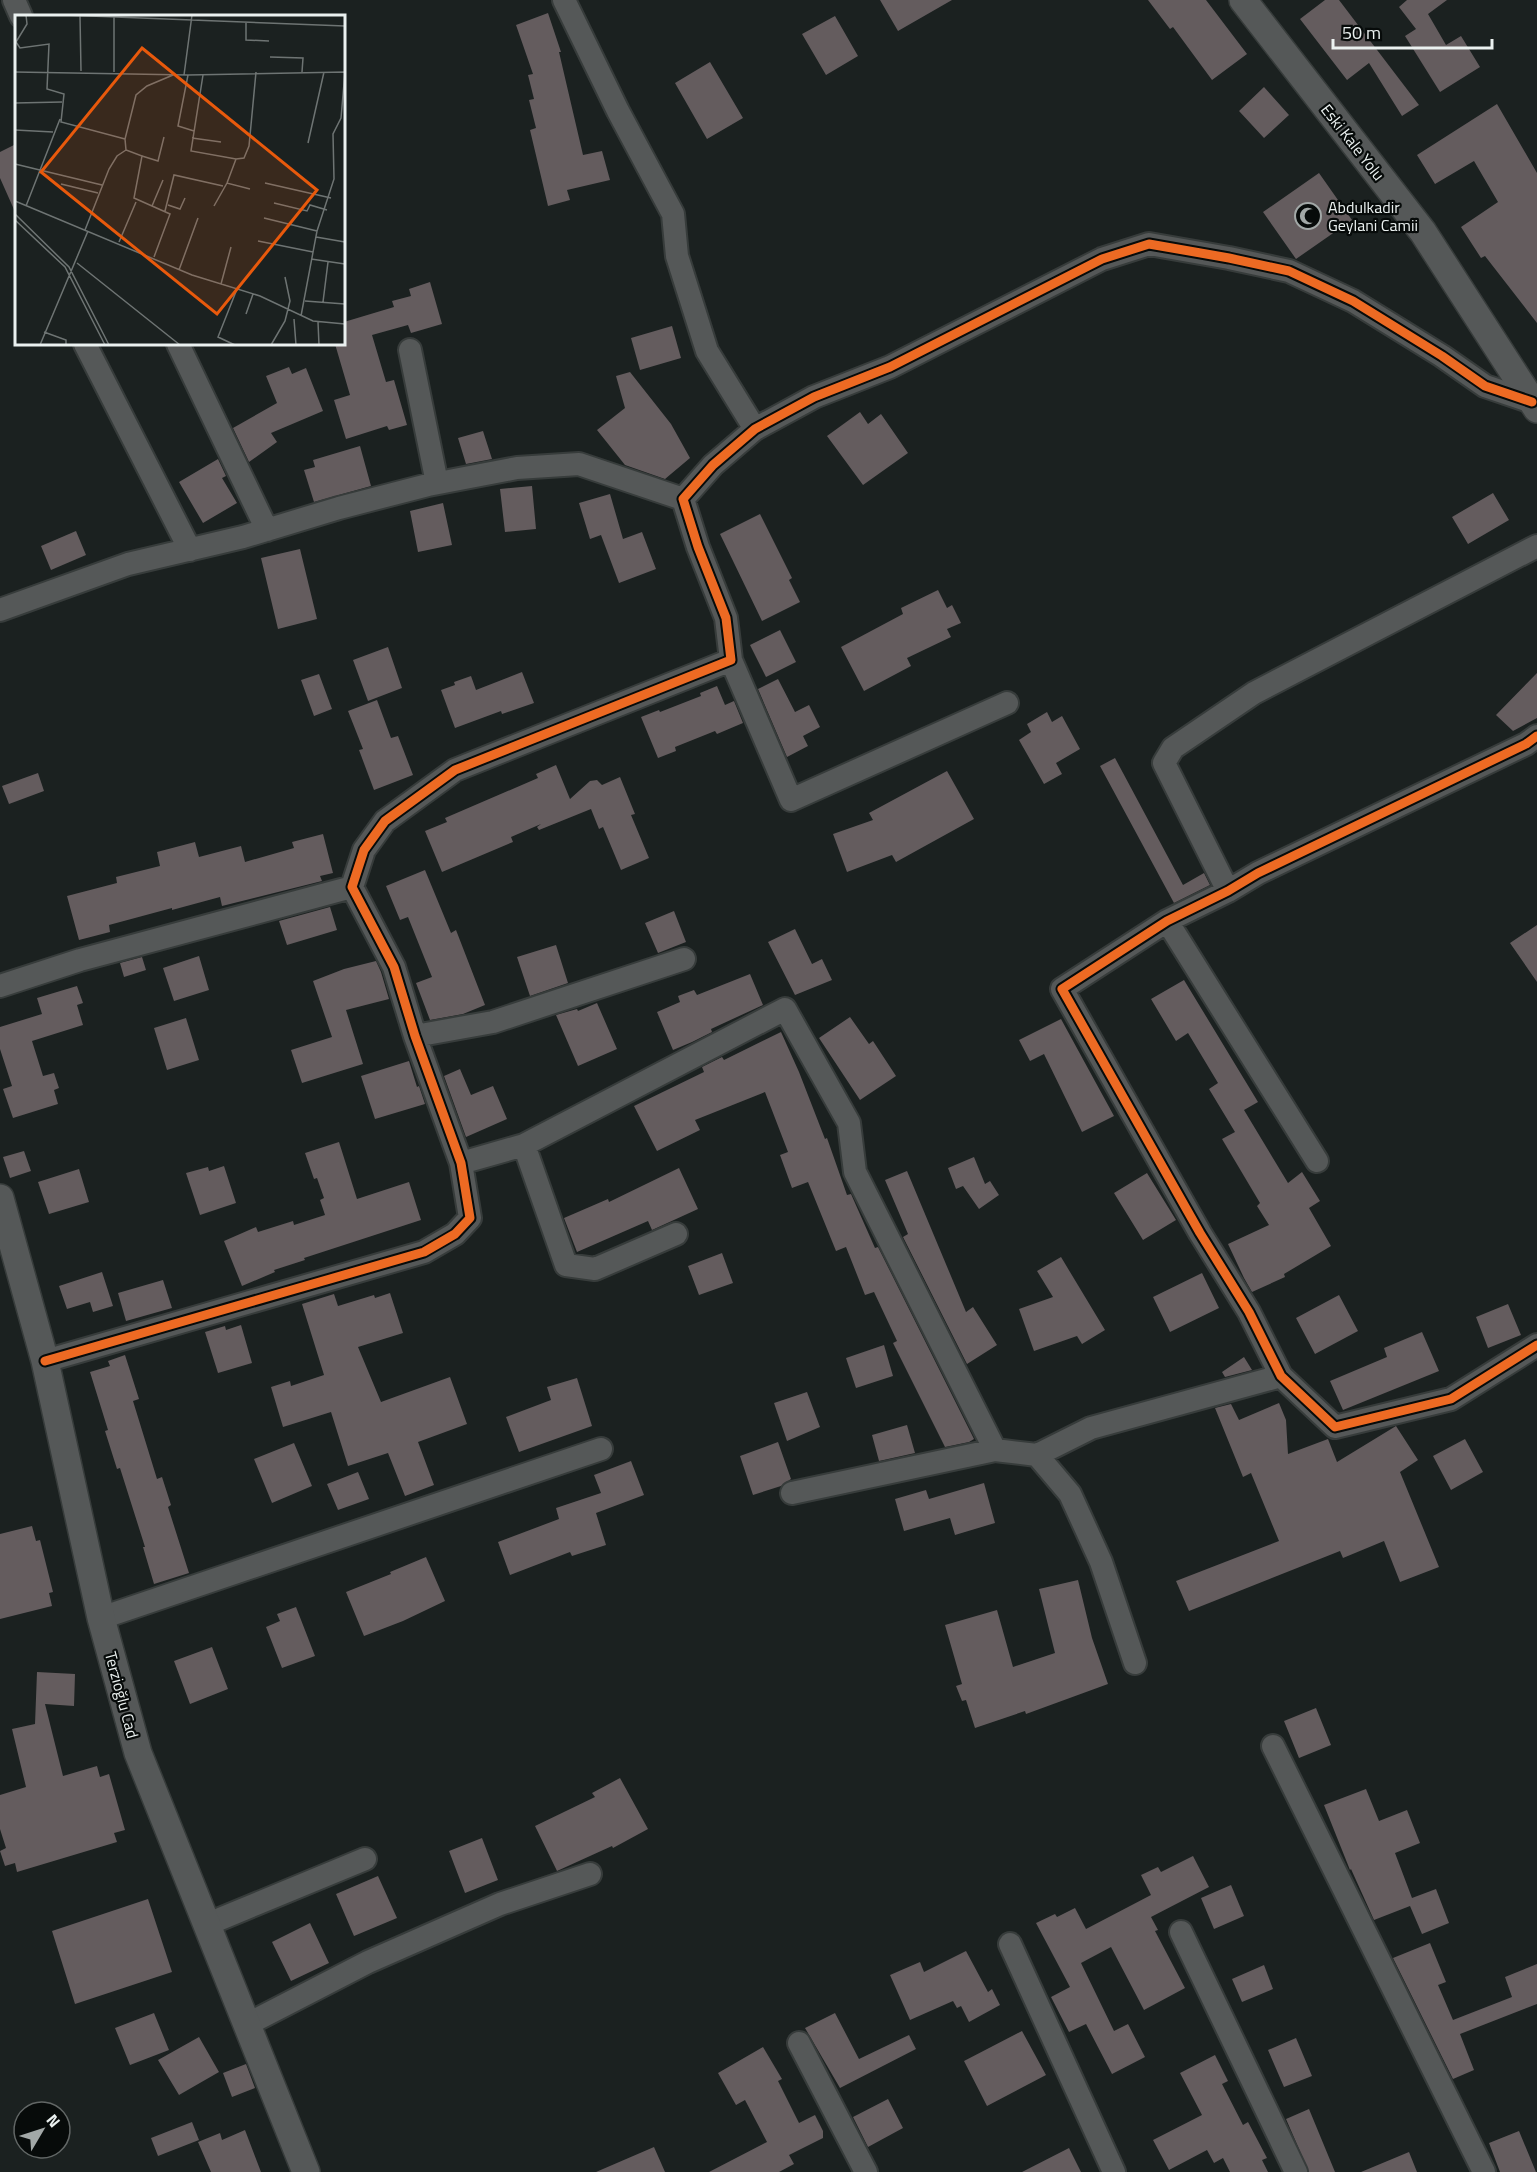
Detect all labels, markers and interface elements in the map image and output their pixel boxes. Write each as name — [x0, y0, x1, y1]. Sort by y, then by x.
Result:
scale bar — [1333, 12, 1492, 50]
inset map — [15, 15, 345, 345]
text: 50 m — [1342, 19, 1381, 46]
street label: Eski Kale Yolu — [1315, 99, 1391, 185]
place label: Abdulkadir Geylani Camii — [1328, 195, 1418, 237]
mosque icon: Abdulkadir Geylani Camii — [1293, 201, 1323, 231]
street label: Terzioğlu Cad — [99, 1649, 145, 1741]
north arrow — [12, 2100, 72, 2160]
text: N — [41, 2109, 66, 2132]

